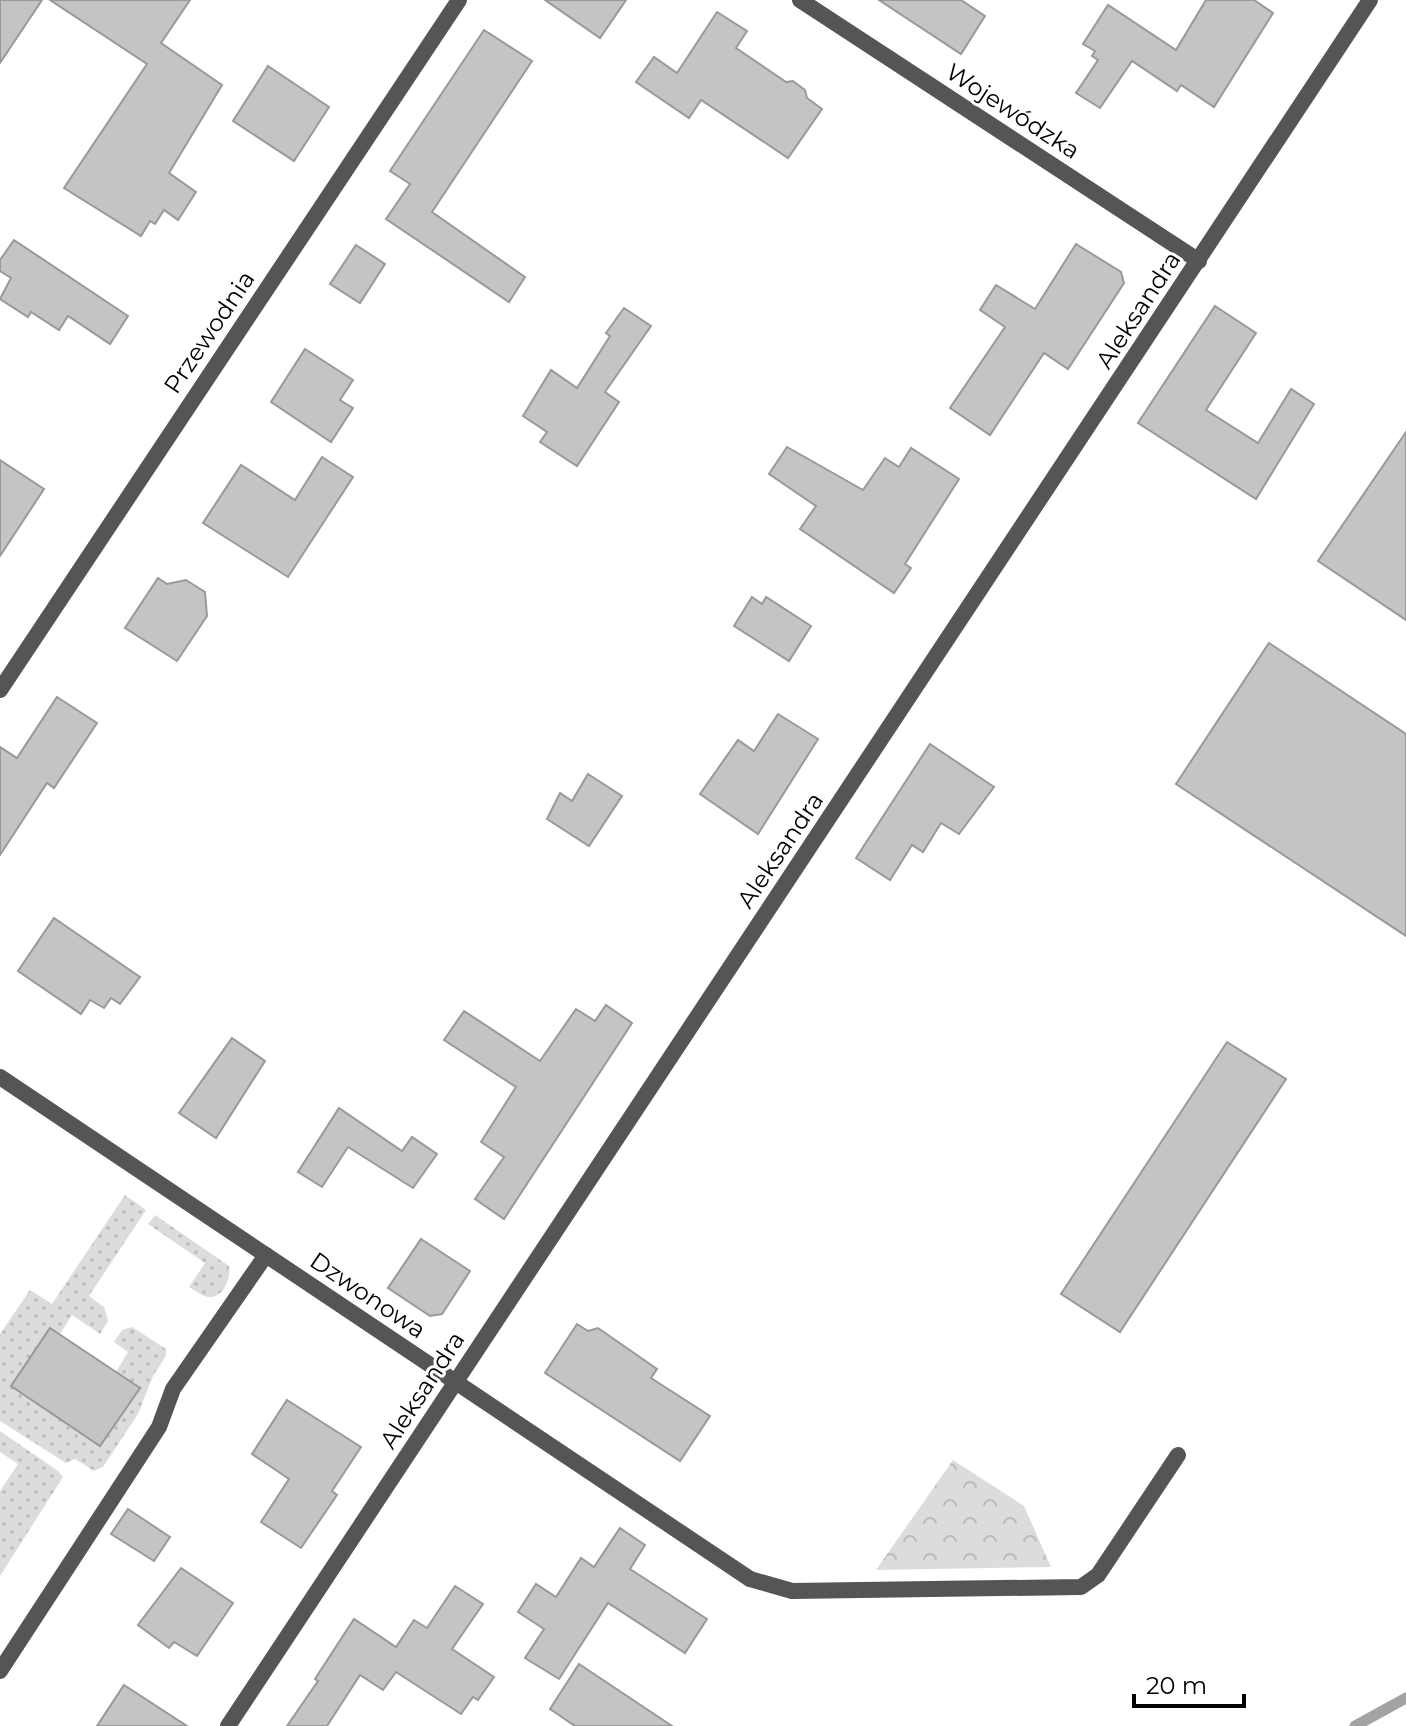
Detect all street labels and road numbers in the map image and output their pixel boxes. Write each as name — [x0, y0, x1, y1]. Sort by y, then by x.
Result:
street label: Wojewódzka — [941, 57, 1085, 165]
street label: Aleksandra — [1090, 246, 1186, 374]
street label: Przewodnia — [157, 265, 261, 399]
street label: Aleksandra — [731, 787, 829, 913]
street label: Dzwonowa — [305, 1246, 431, 1344]
street label: Aleksandra — [374, 1326, 470, 1454]

